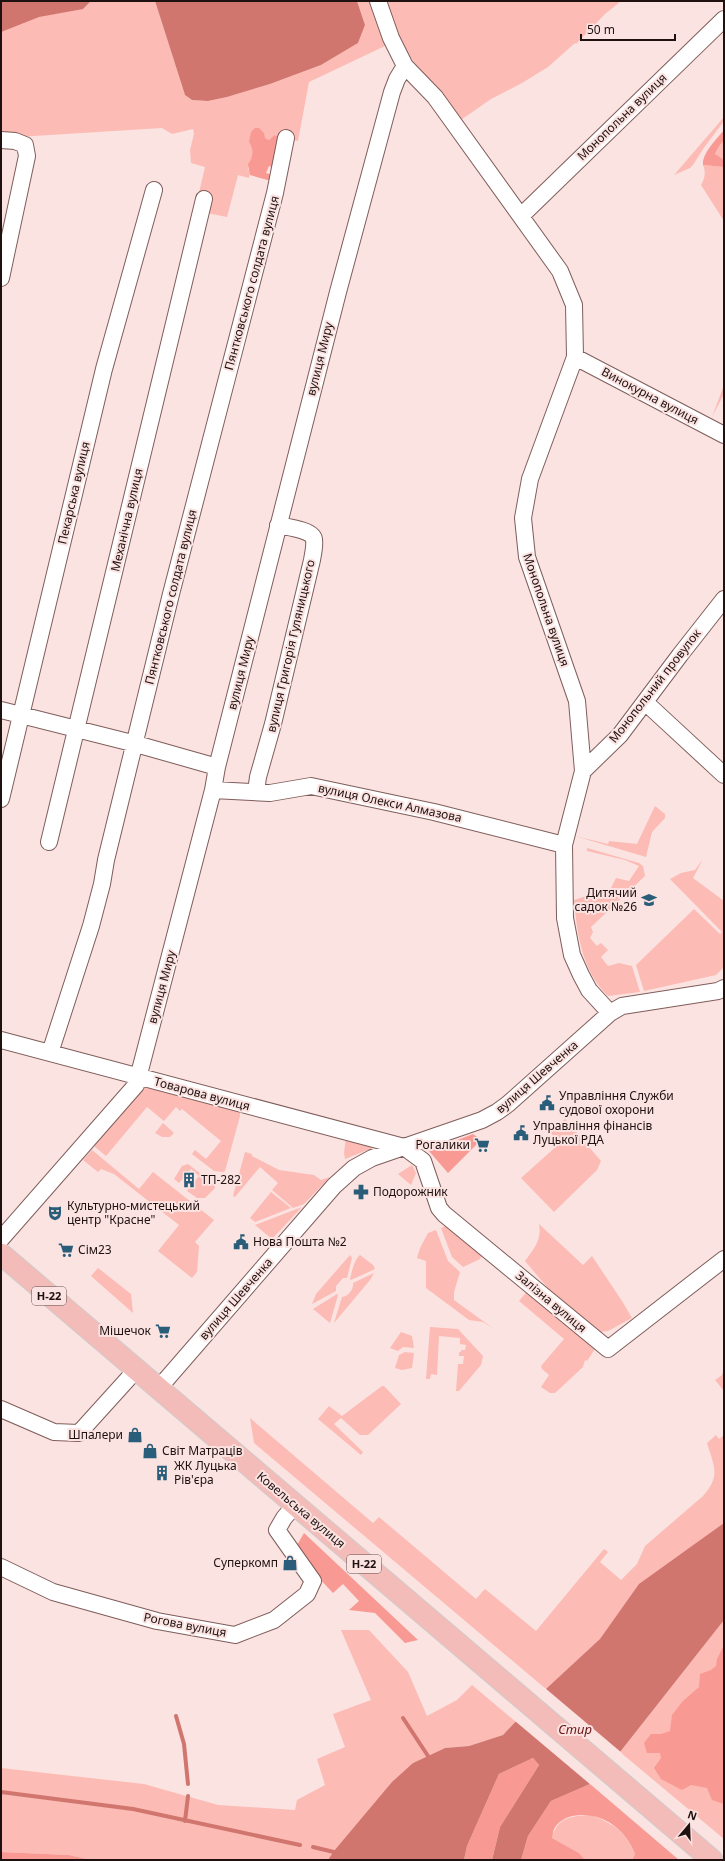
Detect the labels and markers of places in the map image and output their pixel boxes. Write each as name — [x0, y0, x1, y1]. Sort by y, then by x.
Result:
place label: Дитячий садок №26 — [575, 884, 637, 915]
school or university icon: Дитячий садок №26 — [640, 891, 658, 909]
place label: Управління Служби судової охорони — [559, 1087, 674, 1118]
public building icon: Управління Служби судової охорони — [538, 1094, 556, 1112]
place label: Управління фінансів Луцької РДА — [533, 1117, 653, 1148]
public building icon: Управління фінансів Луцької РДА — [512, 1124, 530, 1142]
place label: Рогалики — [415, 1136, 470, 1153]
supermarket icon: Рогалики — [473, 1136, 491, 1154]
building icon: ТП-282 — [180, 1171, 198, 1189]
place label: ТП-282 — [201, 1171, 241, 1188]
pharmacy icon: Подорожник — [352, 1183, 370, 1201]
place label: Подорожник — [373, 1183, 448, 1200]
place label: Культурно-мистецький центр "Красне" — [67, 1197, 200, 1228]
theatre icon: Культурно-мистецький центр "Красне" — [46, 1204, 64, 1222]
public building icon: Нова Пошта №2 — [232, 1233, 250, 1251]
place label: Нова Пошта №2 — [253, 1233, 347, 1250]
supermarket icon: Сім23 — [57, 1241, 75, 1259]
place label: Сім23 — [78, 1241, 112, 1258]
place label: Мішечок — [99, 1322, 152, 1339]
supermarket icon: Мішечок — [154, 1322, 172, 1340]
place label: Шпалери — [68, 1426, 123, 1443]
shop icon: Шпалери — [126, 1426, 144, 1444]
shop icon: Світ Матраців — [141, 1442, 159, 1460]
place label: Світ Матраців — [162, 1442, 243, 1459]
place label: ЖК Луцька Рів'єра — [174, 1457, 237, 1488]
building icon: ЖК Луцька Рів'єра — [153, 1464, 171, 1482]
place label: Суперкомп — [213, 1554, 278, 1571]
shop icon: Суперкомп — [281, 1554, 299, 1572]

